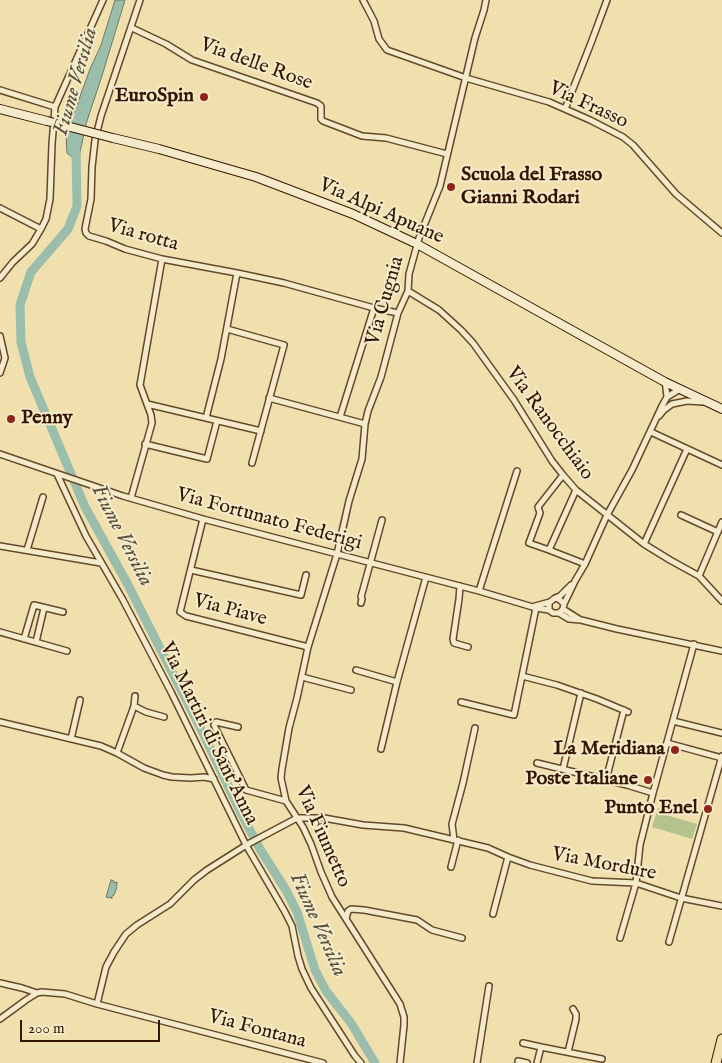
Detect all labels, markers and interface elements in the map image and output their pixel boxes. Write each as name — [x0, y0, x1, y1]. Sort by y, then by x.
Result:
water label: Fiume Versilia — [50, 25, 104, 139]
street label: Via delle Rose — [197, 34, 315, 96]
street label: Via Frasso — [545, 77, 631, 135]
place label: EuroSpin — [115, 85, 194, 109]
marker: EuroSpin — [198, 91, 210, 103]
place label: Scuola del Frasso Gianni Rodari — [461, 164, 602, 211]
street label: Via Alpi Apuane — [315, 174, 447, 250]
marker: Scuola del Frasso Gianni Rodari — [445, 181, 457, 193]
street label: Via rotta — [105, 215, 181, 257]
street label: Via Cugnia — [362, 254, 410, 348]
street label: Via Ranocchiaio — [500, 363, 598, 485]
place label: Penny — [21, 407, 72, 431]
marker: Penny — [5, 413, 17, 425]
water label: Fiume Versilia — [85, 481, 157, 591]
street label: Via Fortunato Federigi — [174, 484, 364, 556]
street label: Via Piave — [191, 590, 269, 632]
street label: Via Martiri di Sant'Anna — [153, 639, 263, 829]
place label: La Meridiana — [553, 738, 665, 762]
marker: La Meridiana — [669, 744, 681, 756]
place label: Poste Italiane — [525, 768, 638, 792]
marker: Poste Italiane — [642, 774, 654, 786]
street label: Via Fiumetto — [289, 782, 355, 892]
place label: Punto Enel — [604, 797, 698, 821]
marker: Punto Enel — [702, 803, 714, 815]
street label: Via Mordure — [550, 843, 658, 887]
water label: Fiume Versilia — [283, 869, 351, 981]
street label: Via Fontana — [206, 1005, 308, 1055]
scale bar — [22, 1010, 162, 1042]
text: 200 m — [28, 1019, 65, 1038]

